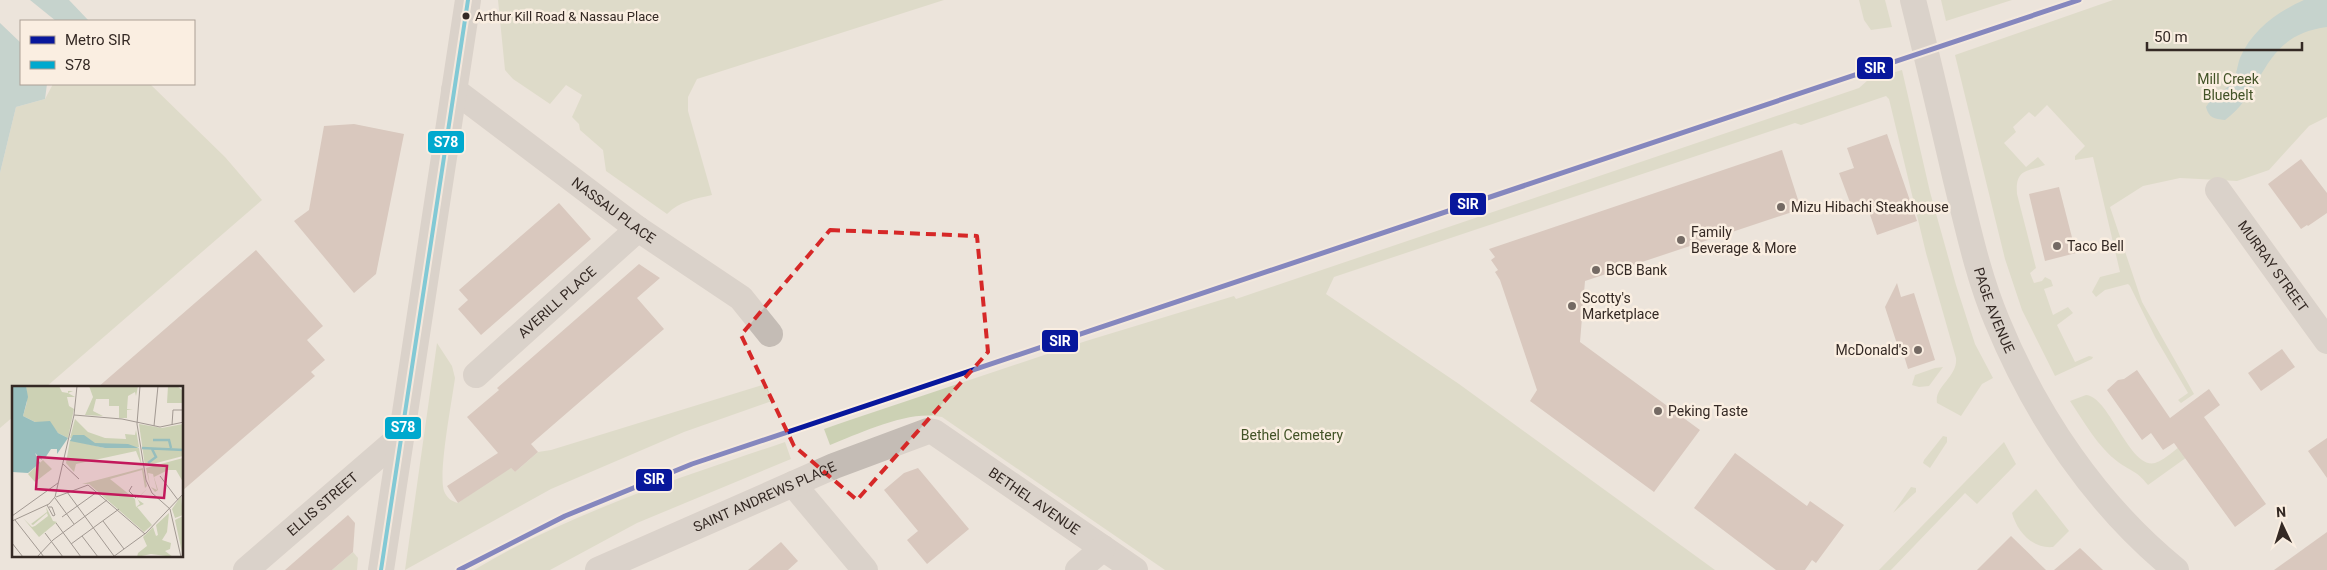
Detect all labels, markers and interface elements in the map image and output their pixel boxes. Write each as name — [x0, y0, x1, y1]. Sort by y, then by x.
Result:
place label: Arthur Kill Road & Nassau Place — [475, 9, 659, 24]
marker: Arthur Kill Road & Nassau Place — [461, 11, 471, 21]
legend — [20, 20, 195, 85]
scale bar — [2147, 20, 2302, 52]
text: 50 m — [2154, 28, 2188, 46]
text: Metro SIR — [65, 31, 130, 49]
text: S78 — [65, 56, 91, 74]
line badge: SIR — [1856, 56, 1894, 80]
text: SIR — [1864, 60, 1886, 76]
park label: Mill Creek Bluebelt — [2197, 71, 2260, 103]
line badge: S78 — [427, 130, 465, 154]
text: S78 — [434, 134, 458, 150]
street label: NASSAU PLACE — [569, 174, 659, 247]
line badge: SIR — [1449, 192, 1487, 216]
text: SIR — [1457, 196, 1479, 212]
place label: Mizu Hibachi Steakhouse — [1791, 199, 1949, 215]
marker: Mizu Hibachi Steakhouse — [1775, 201, 1787, 213]
street label: MURRAY STREET — [2235, 217, 2312, 316]
place label: Family Beverage & More — [1691, 224, 1796, 256]
marker: Family Beverage & More — [1675, 234, 1687, 246]
place label: Taco Bell — [2067, 238, 2124, 254]
marker: Taco Bell — [2051, 240, 2063, 252]
place label: BCB Bank — [1606, 262, 1668, 278]
street label: AVERILL PLACE — [515, 263, 599, 341]
marker: BCB Bank — [1590, 264, 1602, 276]
street label: PAGE AVENUE — [1971, 266, 2018, 356]
place label: Scotty's Marketplace — [1582, 290, 1659, 322]
marker: Scotty's Marketplace — [1566, 300, 1578, 312]
line badge: SIR — [1041, 329, 1079, 353]
text: SIR — [1049, 333, 1071, 349]
place label: McDonald's — [1836, 342, 1908, 358]
marker: McDonald's — [1912, 344, 1924, 356]
inset map — [12, 386, 184, 558]
place label: Peking Taste — [1668, 403, 1748, 419]
marker: Peking Taste — [1652, 405, 1664, 417]
line badge: S78 — [384, 416, 422, 440]
text: S78 — [391, 419, 415, 435]
park label: Bethel Cemetery — [1241, 427, 1344, 443]
street label: SAINT ANDREWS PLACE — [691, 458, 838, 535]
street label: BETHEL AVENUE — [986, 464, 1083, 538]
line badge: SIR — [635, 468, 673, 492]
street label: ELLIS STREET — [284, 469, 362, 539]
text: SIR — [643, 471, 665, 487]
north arrow — [2257, 500, 2307, 550]
text: N — [2276, 504, 2287, 520]

